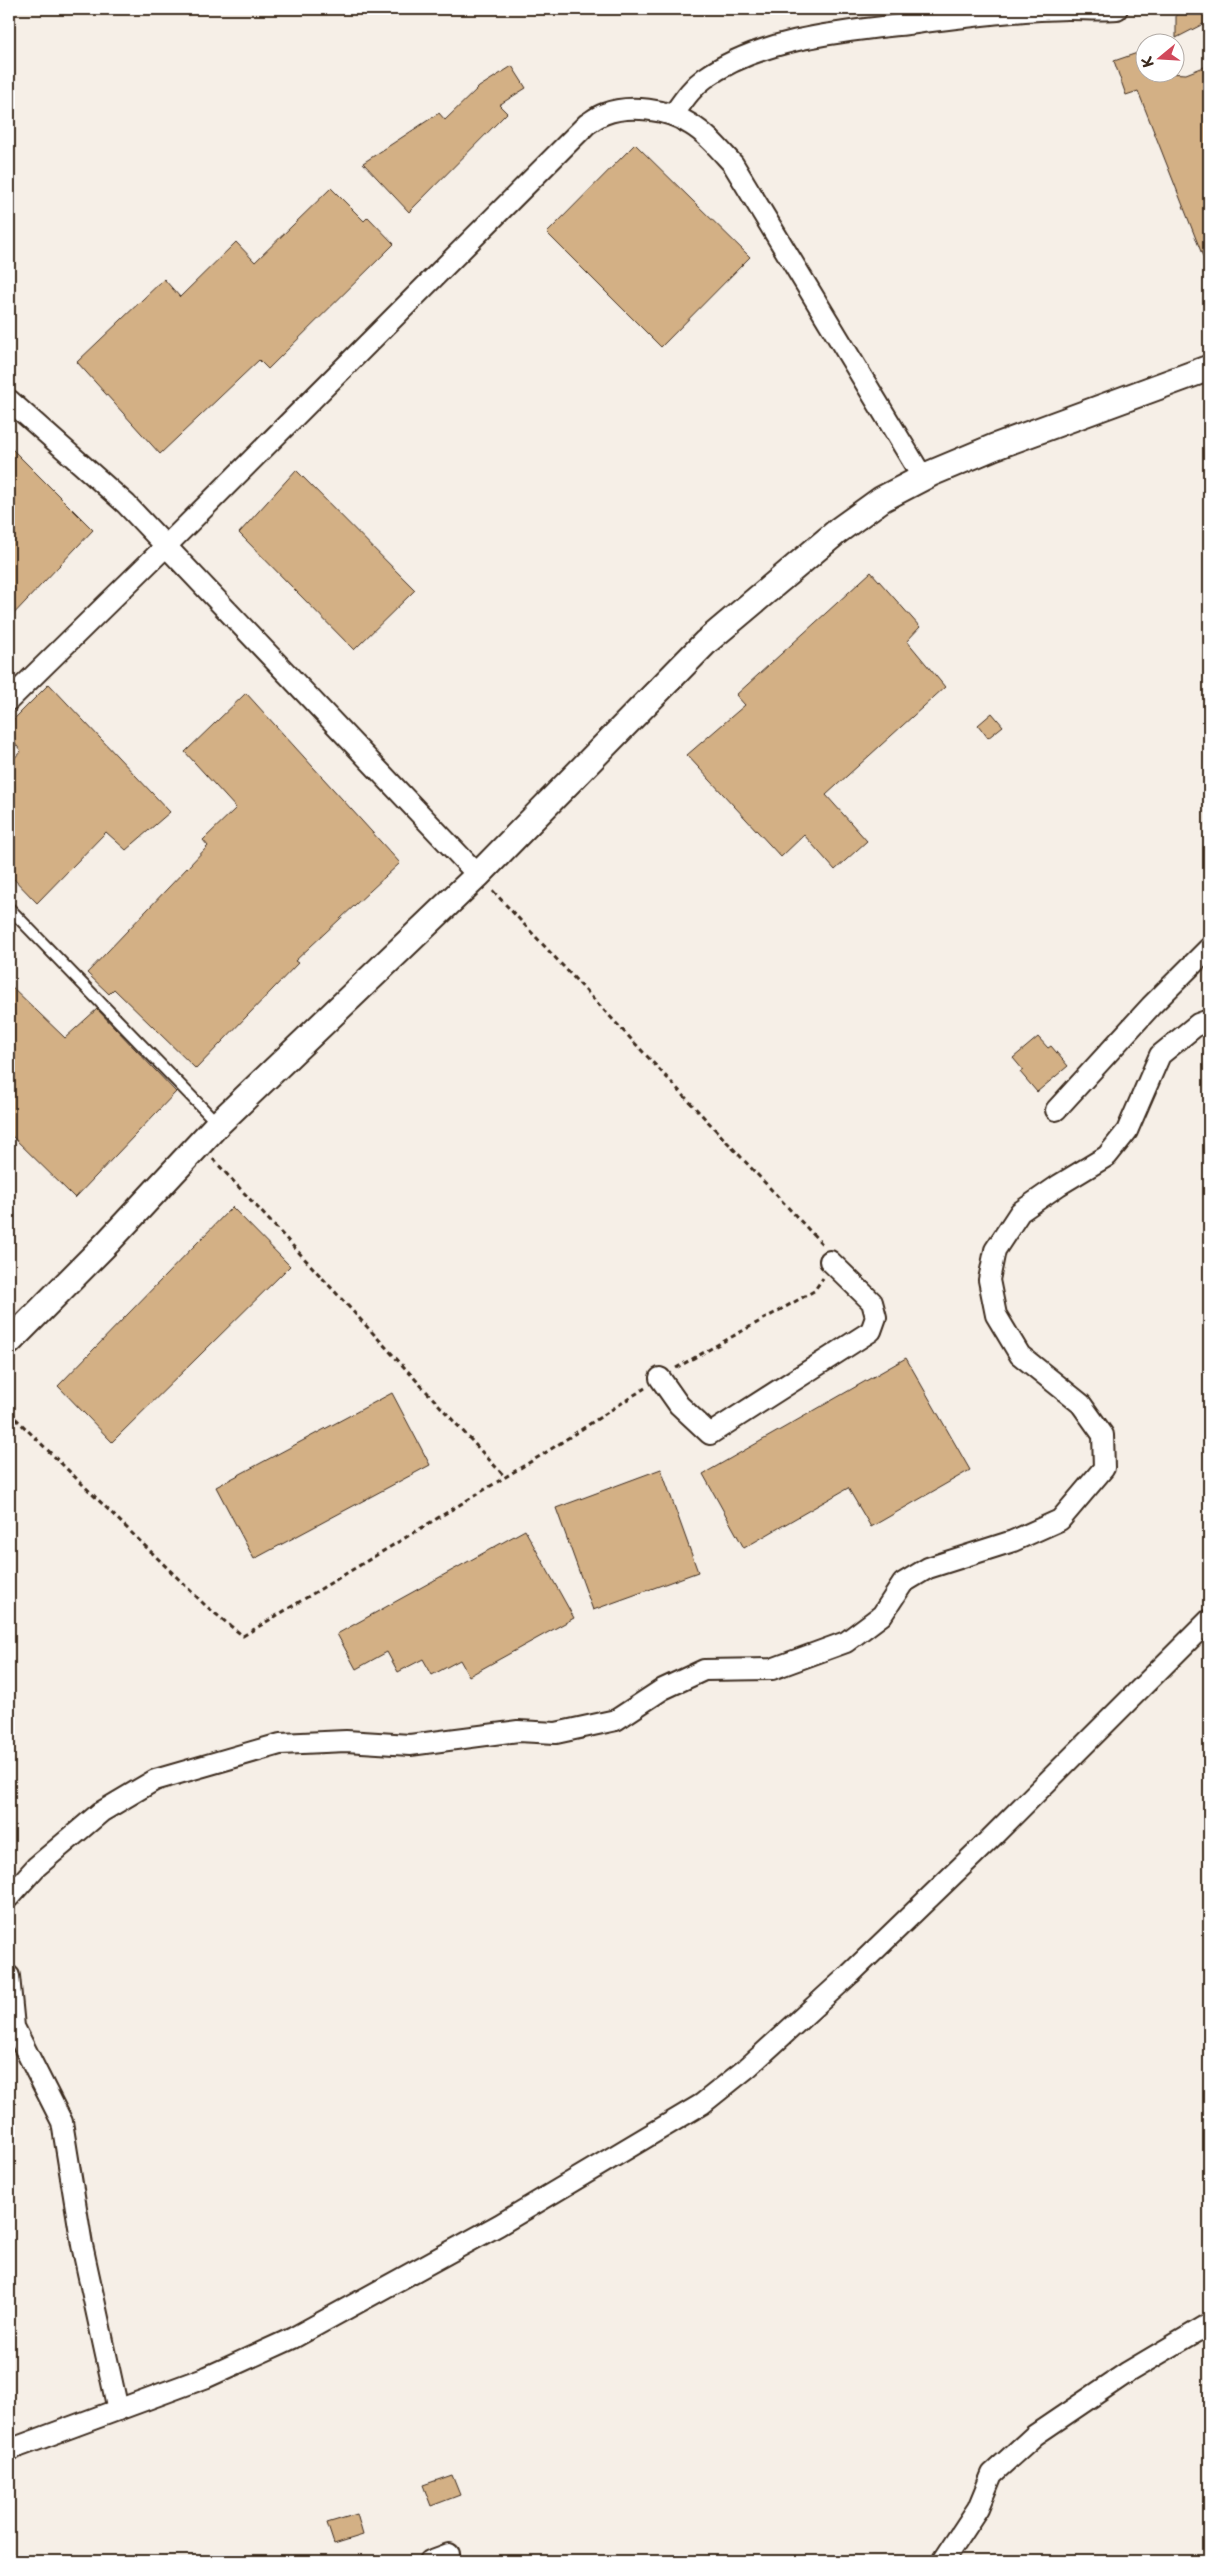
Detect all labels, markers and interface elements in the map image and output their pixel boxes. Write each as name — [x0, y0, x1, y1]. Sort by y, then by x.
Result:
north arrow — [1136, 32, 1186, 82]
text: K — [1136, 54, 1159, 70]

